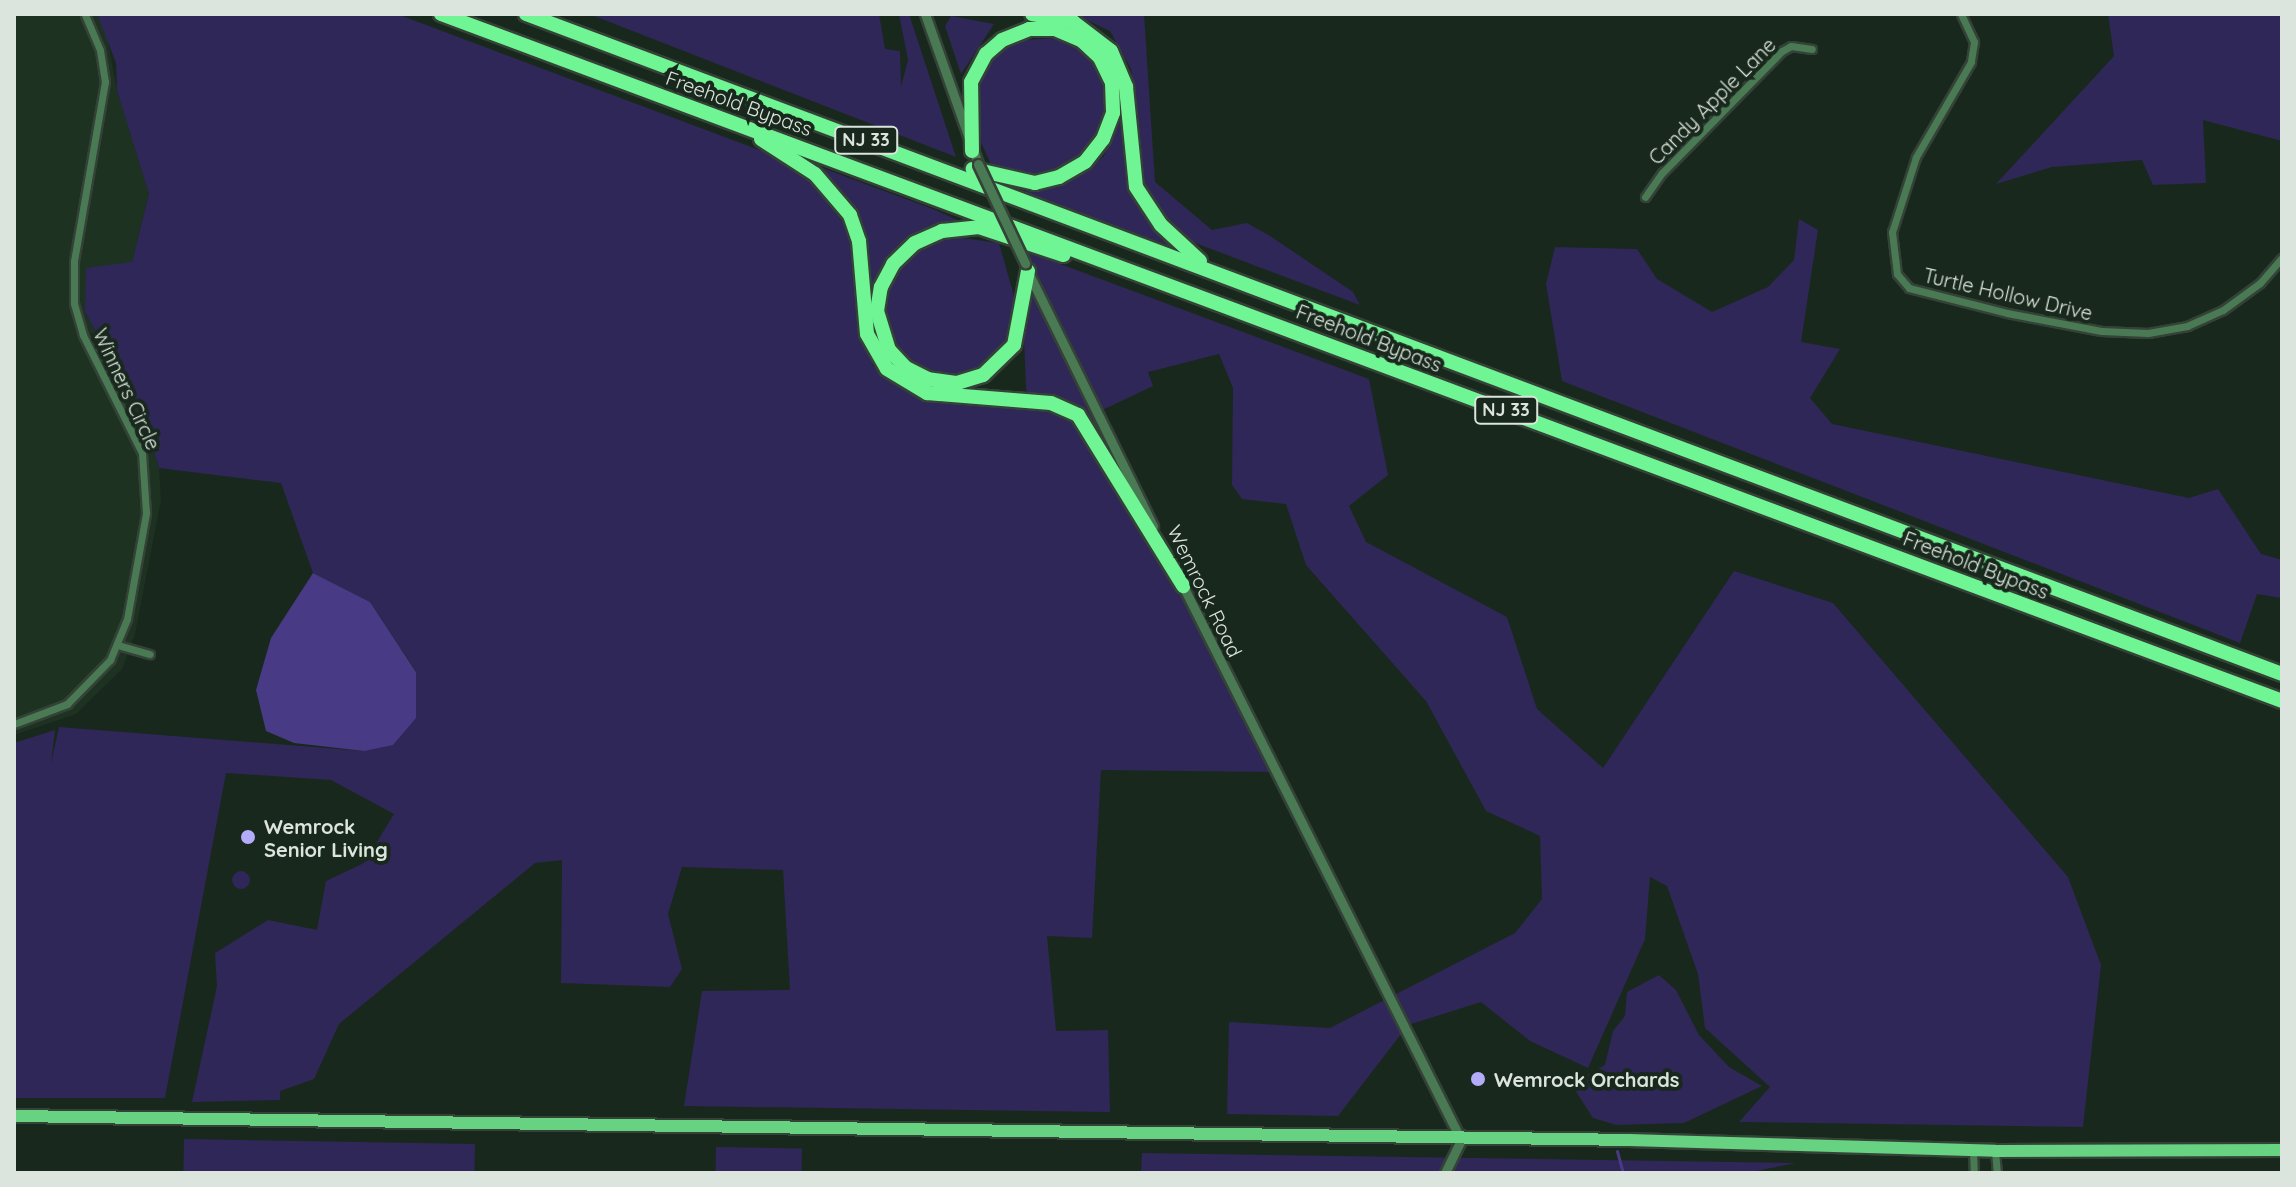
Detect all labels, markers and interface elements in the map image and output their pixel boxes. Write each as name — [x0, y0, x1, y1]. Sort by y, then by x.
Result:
street label: Candy Apple Lane — [1644, 33, 1780, 169]
street label: Freehold Bypass — [663, 65, 815, 141]
road number: NJ 33 — [834, 126, 898, 154]
street label: Turtle Hollow Drive — [1921, 263, 2095, 325]
street label: Freehold Bypass — [1293, 299, 1445, 377]
street label: Winners Circle — [88, 324, 166, 454]
road number: NJ 33 — [1474, 396, 1538, 424]
street label: Wemrock Road — [1163, 521, 1247, 661]
street label: Freehold Bypass — [1900, 526, 2052, 604]
place label: Wemrock Senior Living — [264, 814, 388, 861]
marker: Wemrock Senior Living — [239, 828, 257, 846]
place label: Wemrock Orchards — [1494, 1067, 1679, 1091]
marker: Wemrock Orchards — [1469, 1070, 1487, 1088]

